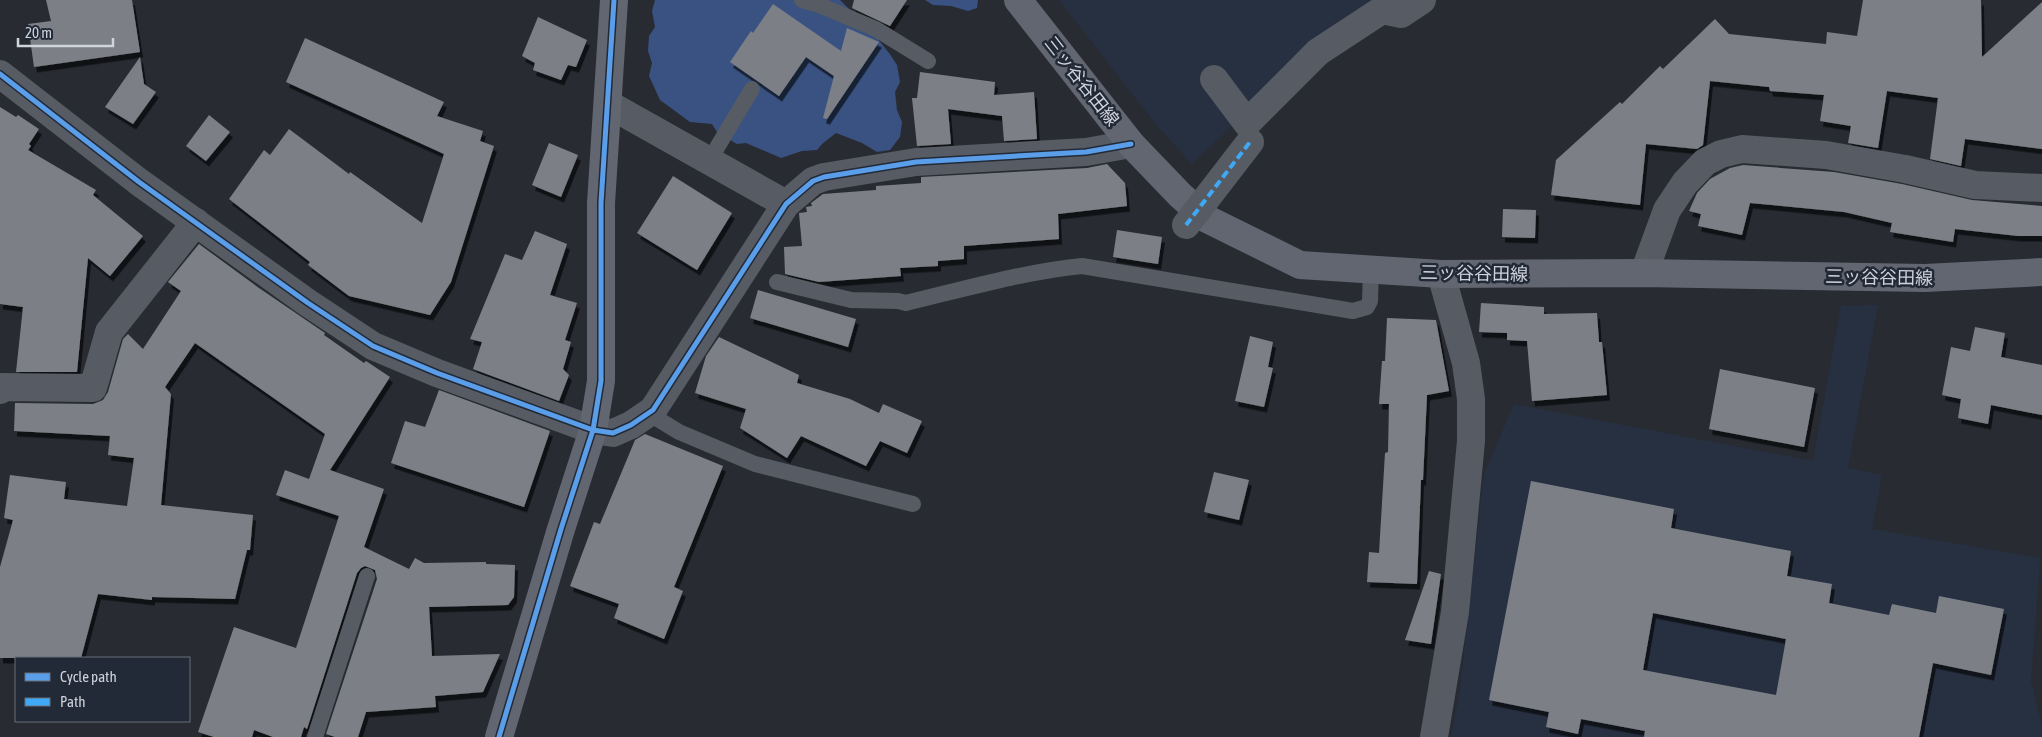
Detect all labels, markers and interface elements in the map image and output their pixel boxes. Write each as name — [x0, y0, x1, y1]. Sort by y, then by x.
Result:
scale bar — [18, 15, 112, 47]
text: 20 m — [25, 24, 52, 41]
street label: 三ッ谷谷田線 — [1040, 32, 1124, 130]
street label: 三ッ谷谷田線 — [1420, 262, 1528, 284]
street label: 三ッ谷谷田線 — [1825, 266, 1933, 288]
legend — [15, 657, 190, 722]
text: Cycle path — [60, 668, 117, 685]
text: Path — [60, 693, 86, 710]

